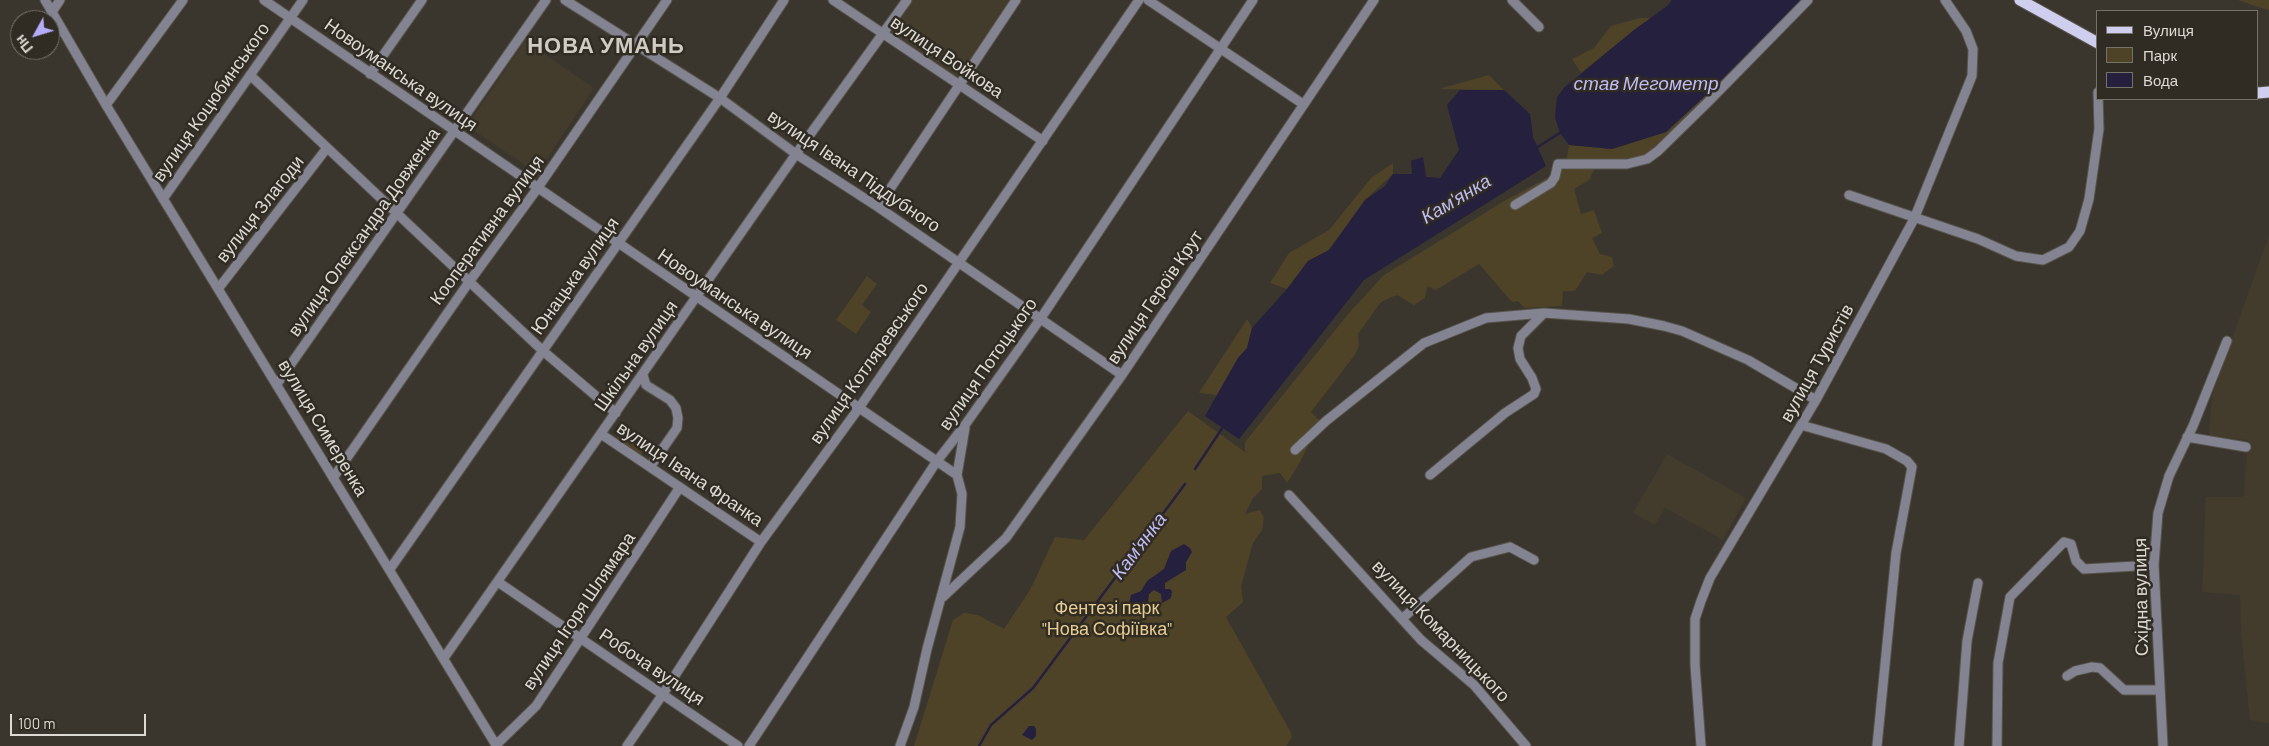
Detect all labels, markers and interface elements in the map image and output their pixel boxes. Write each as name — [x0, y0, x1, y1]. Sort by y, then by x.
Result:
north arrow — [10, 10, 60, 60]
legend — [2096, 10, 2259, 100]
street label: вулиця Войкова — [886, 11, 1008, 103]
street label: Новоуманська вулиця — [320, 14, 482, 136]
street label: вулиця Коцюбинського — [148, 18, 274, 186]
text: Вулиця — [2143, 21, 2194, 39]
text: Пн — [11, 32, 36, 57]
district label: НОВА УМАНЬ — [526, 33, 686, 59]
text: Парк — [2143, 46, 2177, 64]
text: Вода — [2143, 71, 2178, 89]
water label: став Мегометр — [1574, 73, 1718, 95]
street label: вулиця Івана Піддубного — [764, 105, 944, 237]
street label: вулиця Олександра Довженка — [284, 124, 444, 340]
street label: вулиця Злагоди — [212, 151, 308, 267]
street label: Кооперативна вулиця — [425, 151, 549, 309]
water label: Кам'янка — [1417, 169, 1495, 229]
street label: Юнацька вулиця — [527, 213, 623, 339]
street label: вулиця Героїв Крут — [1102, 226, 1208, 368]
street label: Новоуманська вулиця — [654, 244, 816, 364]
street label: вулиця Котляревського — [805, 278, 933, 448]
street label: вулиця Потоцького — [934, 294, 1042, 434]
street label: Шкільна вулиця — [590, 296, 682, 416]
street label: вулиця Туристів — [1776, 300, 1858, 426]
street label: вулиця Симеренка — [274, 356, 372, 500]
street label: вулиця Івана Франка — [613, 417, 767, 531]
water label: Кам'янка — [1107, 508, 1171, 584]
street label: вулиця Ігоря Шлямара — [518, 528, 640, 694]
street label: Східна вулиця — [2129, 538, 2153, 656]
street label: вулиця Комарницького — [1368, 556, 1514, 706]
park label: Фентезі парк "Нова Софіївка" — [1042, 597, 1172, 640]
street label: Робоча вулиця — [595, 624, 709, 710]
scale bar — [12, 704, 149, 736]
text: 100 m — [18, 714, 56, 732]

